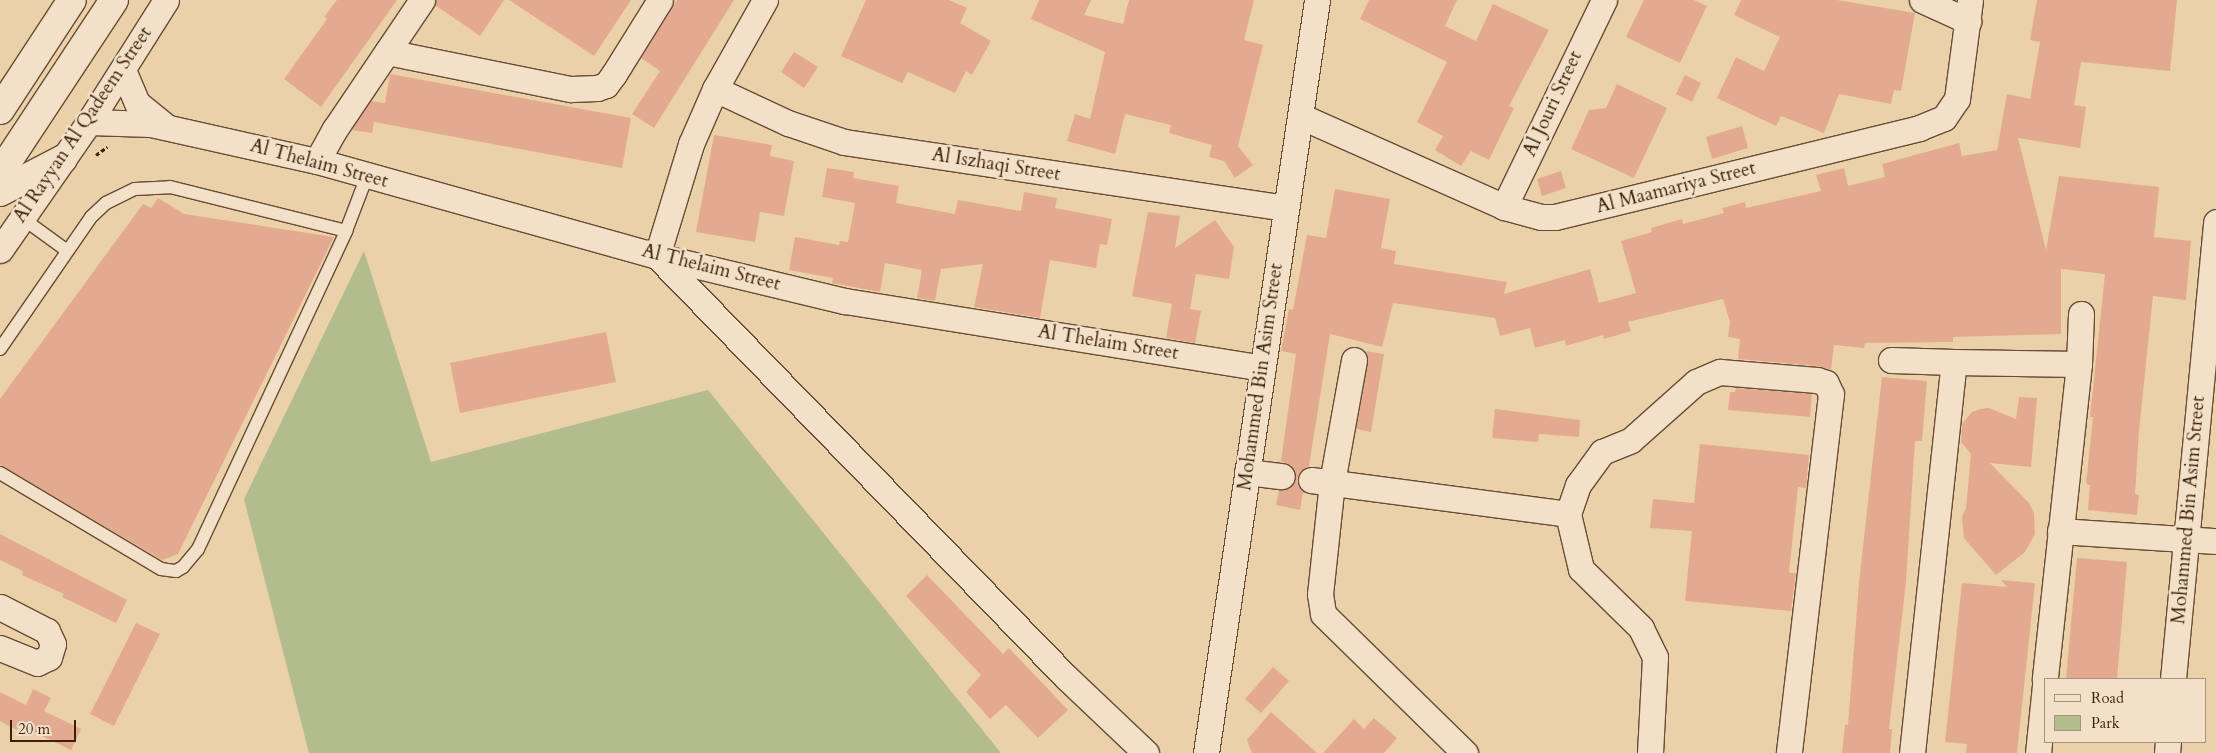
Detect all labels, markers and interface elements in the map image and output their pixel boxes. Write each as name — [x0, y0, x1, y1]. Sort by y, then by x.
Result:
street label: Al Rayyan Al Qadeem Street — [9, 23, 157, 227]
street label: Al Jouri Street — [1519, 48, 1587, 160]
street label: Al Thelaim Street — [248, 135, 390, 193]
street label: Al Iszhaqi Street — [930, 144, 1062, 186]
street label: Al Maamariya Street — [1594, 157, 1758, 219]
street label: Al Thelaim Street — [639, 240, 783, 296]
street label: Mohammed Bin Asim Street — [1234, 262, 1288, 492]
street label: Al Thelaim Street — [1036, 321, 1180, 365]
street label: Mohammed Bin Asim Street — [2168, 395, 2210, 625]
legend — [2044, 678, 2206, 743]
text: Road — [2091, 688, 2124, 708]
scale bar — [12, 710, 79, 742]
text: Park — [2091, 713, 2120, 733]
text: 20 m — [18, 719, 50, 739]

